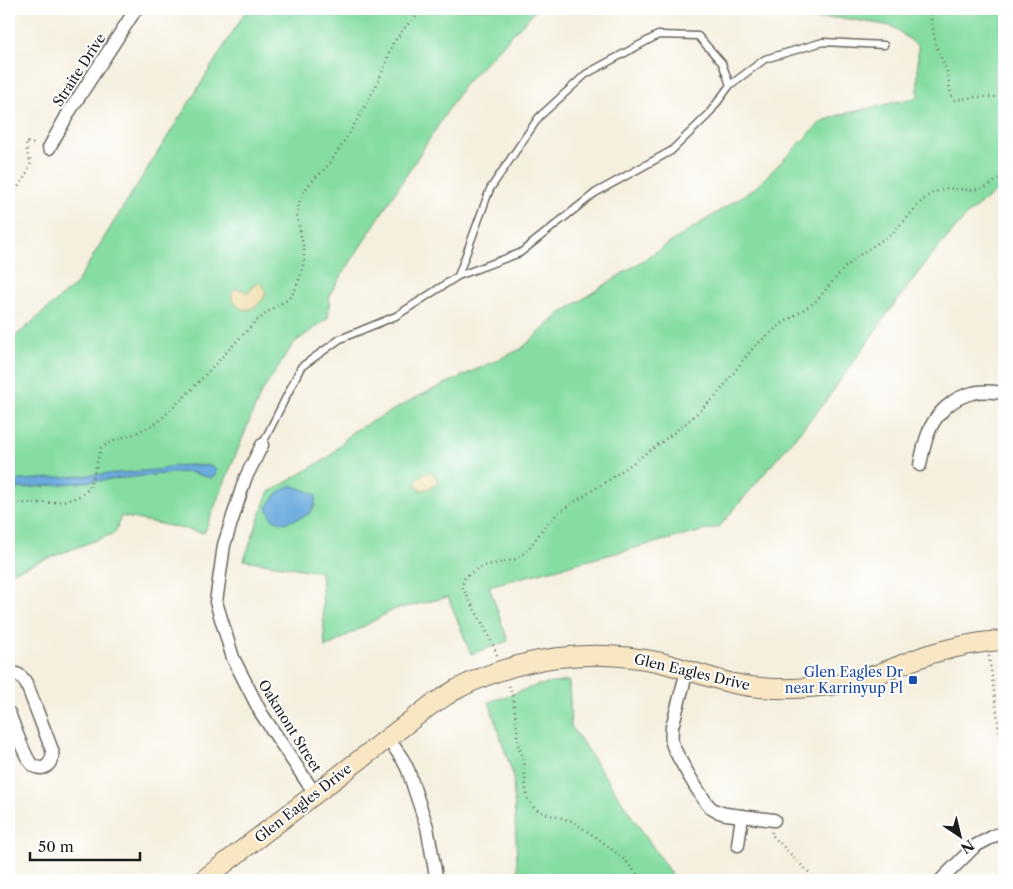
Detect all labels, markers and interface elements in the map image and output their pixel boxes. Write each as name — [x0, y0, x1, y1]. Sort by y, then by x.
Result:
street label: Straite Drive — [49, 30, 109, 110]
street label: Glen Eagles Drive — [632, 650, 752, 694]
place label: Glen Eagles Dr near Karrinyup Pl — [785, 663, 903, 697]
marker: Glen Eagles Dr near Karrinyup Pl — [907, 674, 919, 686]
street label: Oakmont Street — [254, 676, 326, 776]
street label: Glen Eagles Drive — [251, 759, 355, 847]
north arrow — [936, 812, 986, 862]
scale bar — [30, 829, 140, 861]
text: N — [957, 836, 978, 858]
text: 50 m — [38, 837, 74, 856]

